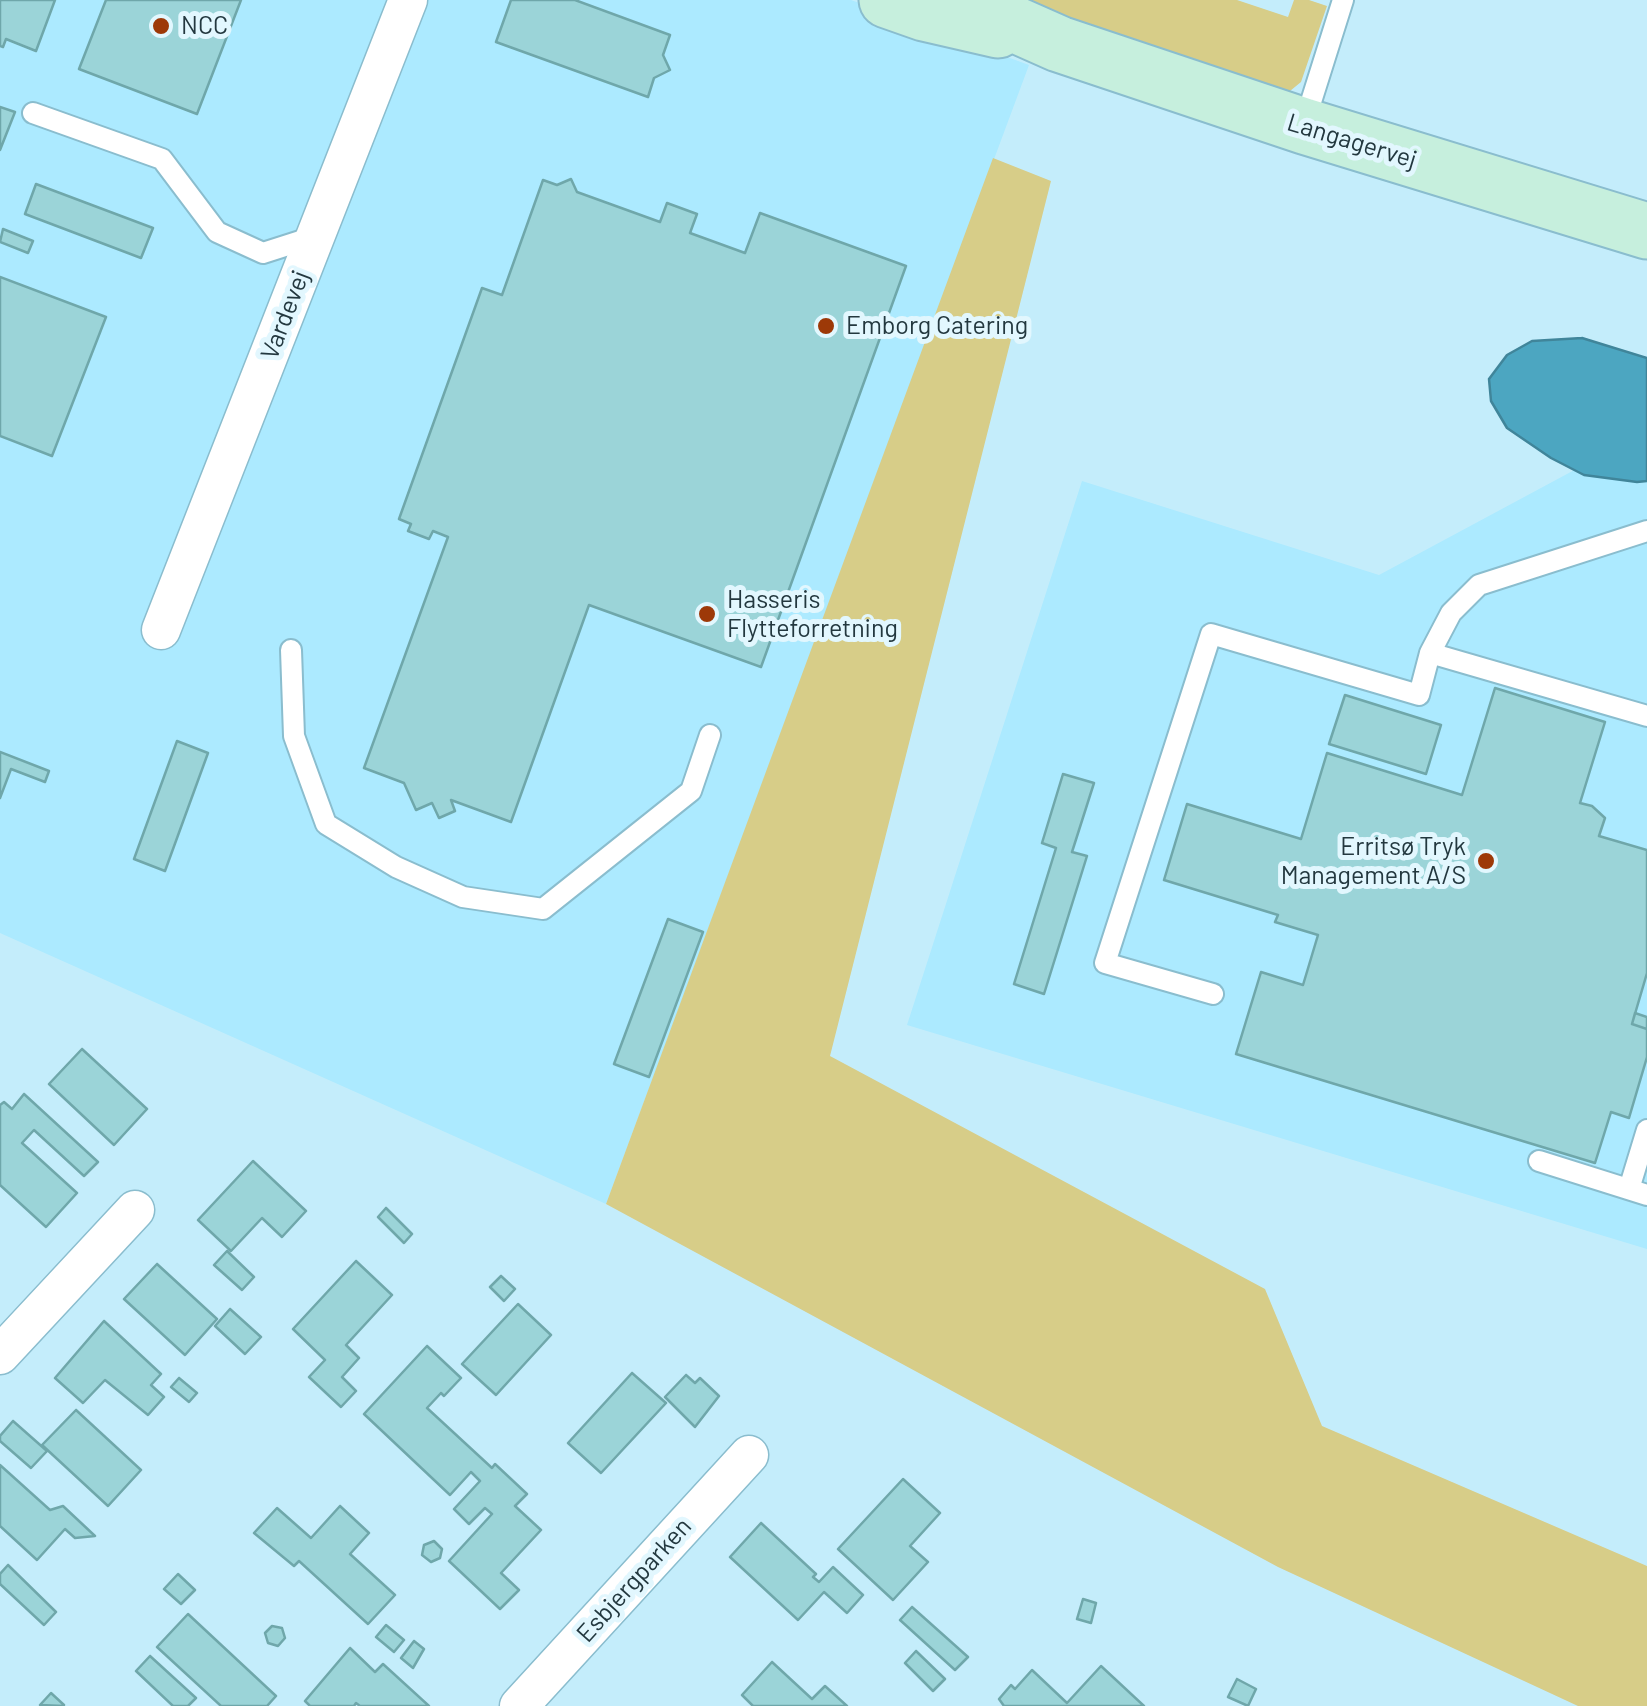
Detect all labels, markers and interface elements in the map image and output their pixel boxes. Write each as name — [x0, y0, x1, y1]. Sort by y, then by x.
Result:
place label: NCC — [181, 11, 228, 41]
marker: NCC — [150, 15, 172, 37]
street label: Langagervej — [1284, 107, 1420, 175]
street label: Vardevej — [254, 266, 316, 364]
place label: Emborg Catering — [846, 311, 1028, 341]
marker: Emborg Catering — [815, 315, 837, 337]
place label: Hasseris Flytteforretning — [727, 585, 898, 644]
marker: Hasseris Flytteforretning — [696, 603, 718, 625]
place label: Erritsø Tryk Management A/S — [1281, 832, 1466, 891]
marker: Erritsø Tryk Management A/S — [1475, 850, 1497, 872]
street label: Esbjergparken — [570, 1512, 698, 1648]

